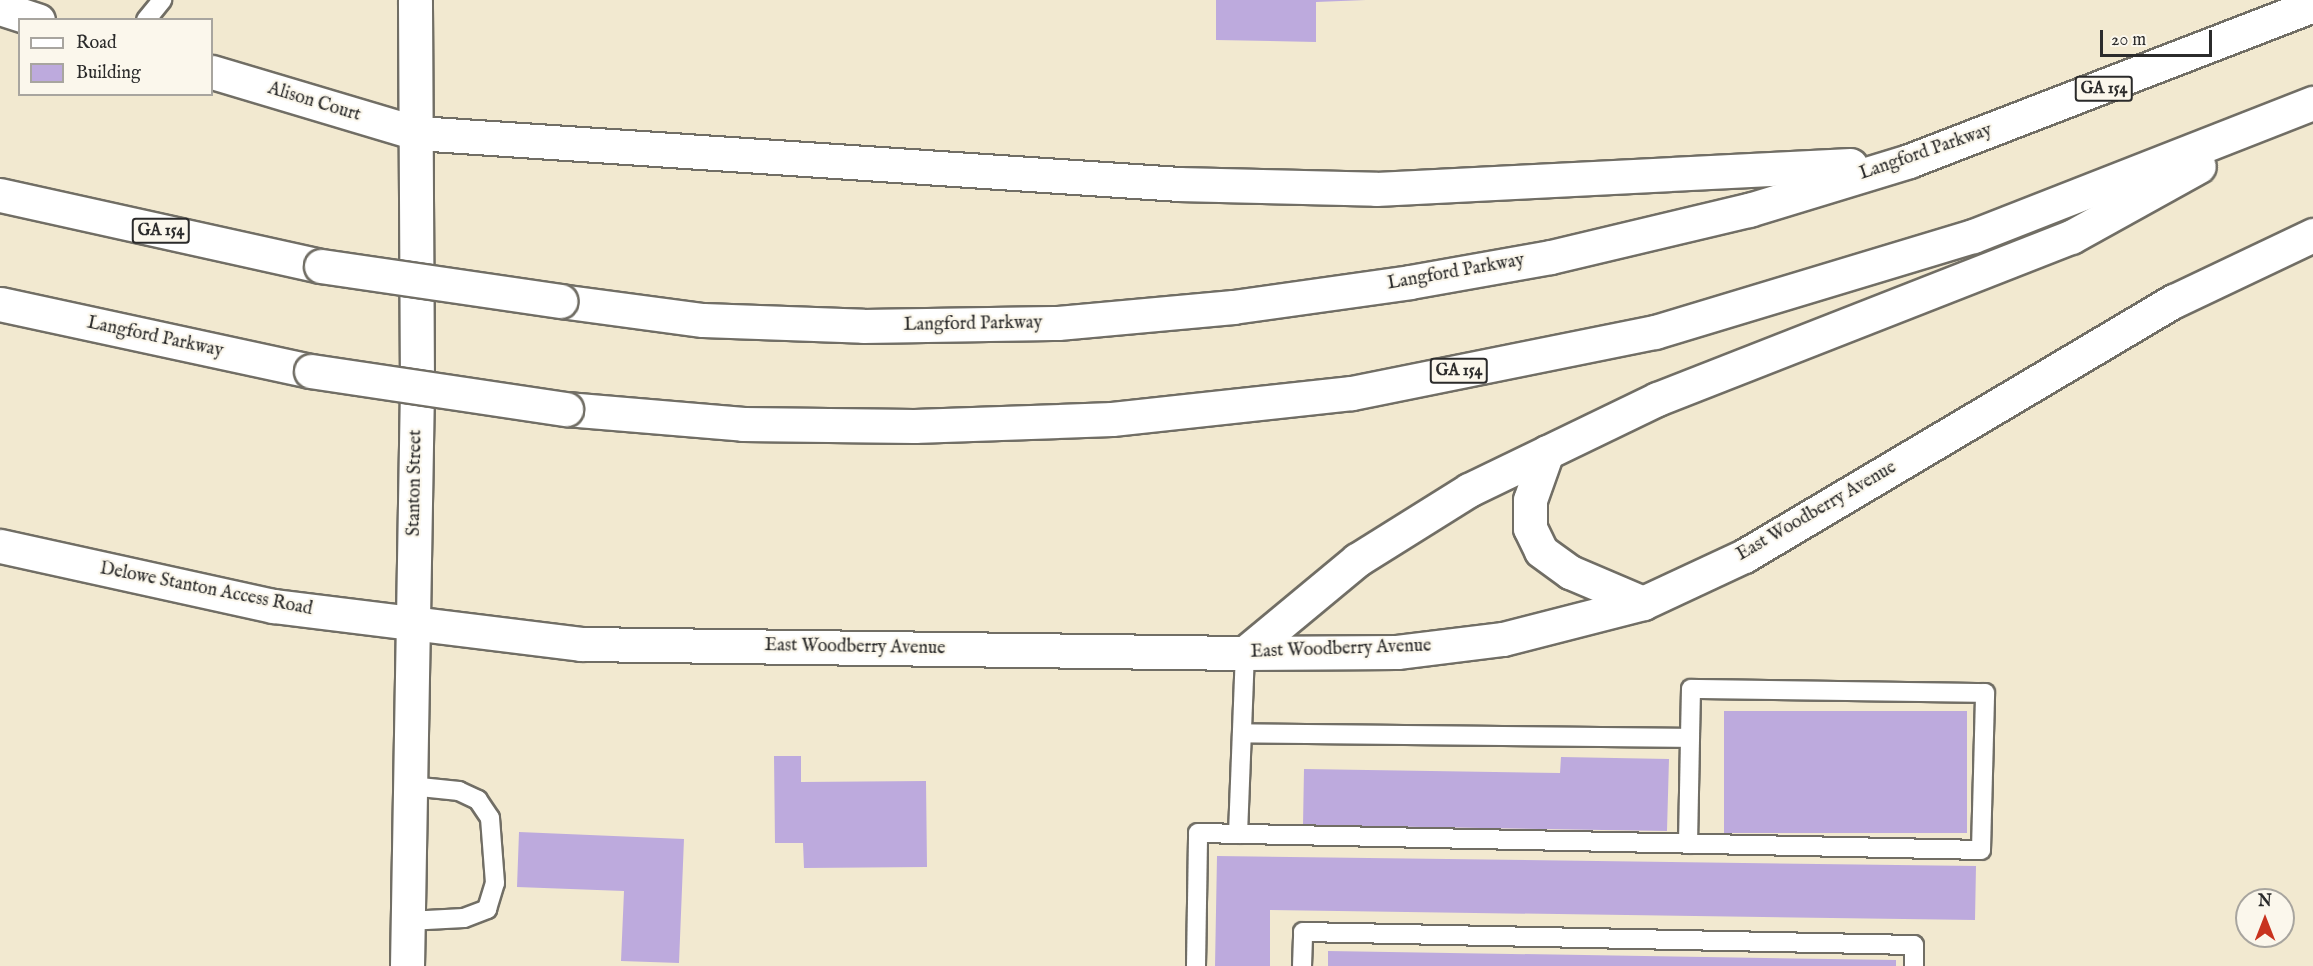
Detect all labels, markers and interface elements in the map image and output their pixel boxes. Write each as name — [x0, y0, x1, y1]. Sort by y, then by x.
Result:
legend — [18, 18, 213, 96]
scale bar — [2103, 18, 2216, 56]
text: 20 m — [2111, 29, 2146, 52]
text: Road — [76, 32, 117, 55]
text: Building — [76, 62, 141, 85]
road number: GA 154 — [2074, 76, 2134, 102]
street label: Alison Court — [265, 79, 363, 127]
street label: Langford Parkway — [1857, 120, 1995, 186]
road number: GA 154 — [131, 218, 191, 244]
street label: Langford Parkway — [1386, 250, 1526, 296]
street label: Langford Parkway — [85, 313, 225, 363]
street label: Langford Parkway — [904, 313, 1042, 337]
road number: GA 154 — [1429, 358, 1489, 384]
street label: Stanton Street — [404, 429, 428, 537]
street label: East Woodberry Avenue — [1733, 457, 1901, 567]
street label: Delowe Stanton Access Road — [98, 559, 314, 621]
street label: East Woodberry Avenue — [764, 636, 946, 660]
street label: East Woodberry Avenue — [1250, 636, 1432, 664]
north arrow — [2235, 888, 2295, 948]
text: N — [2258, 892, 2272, 912]

